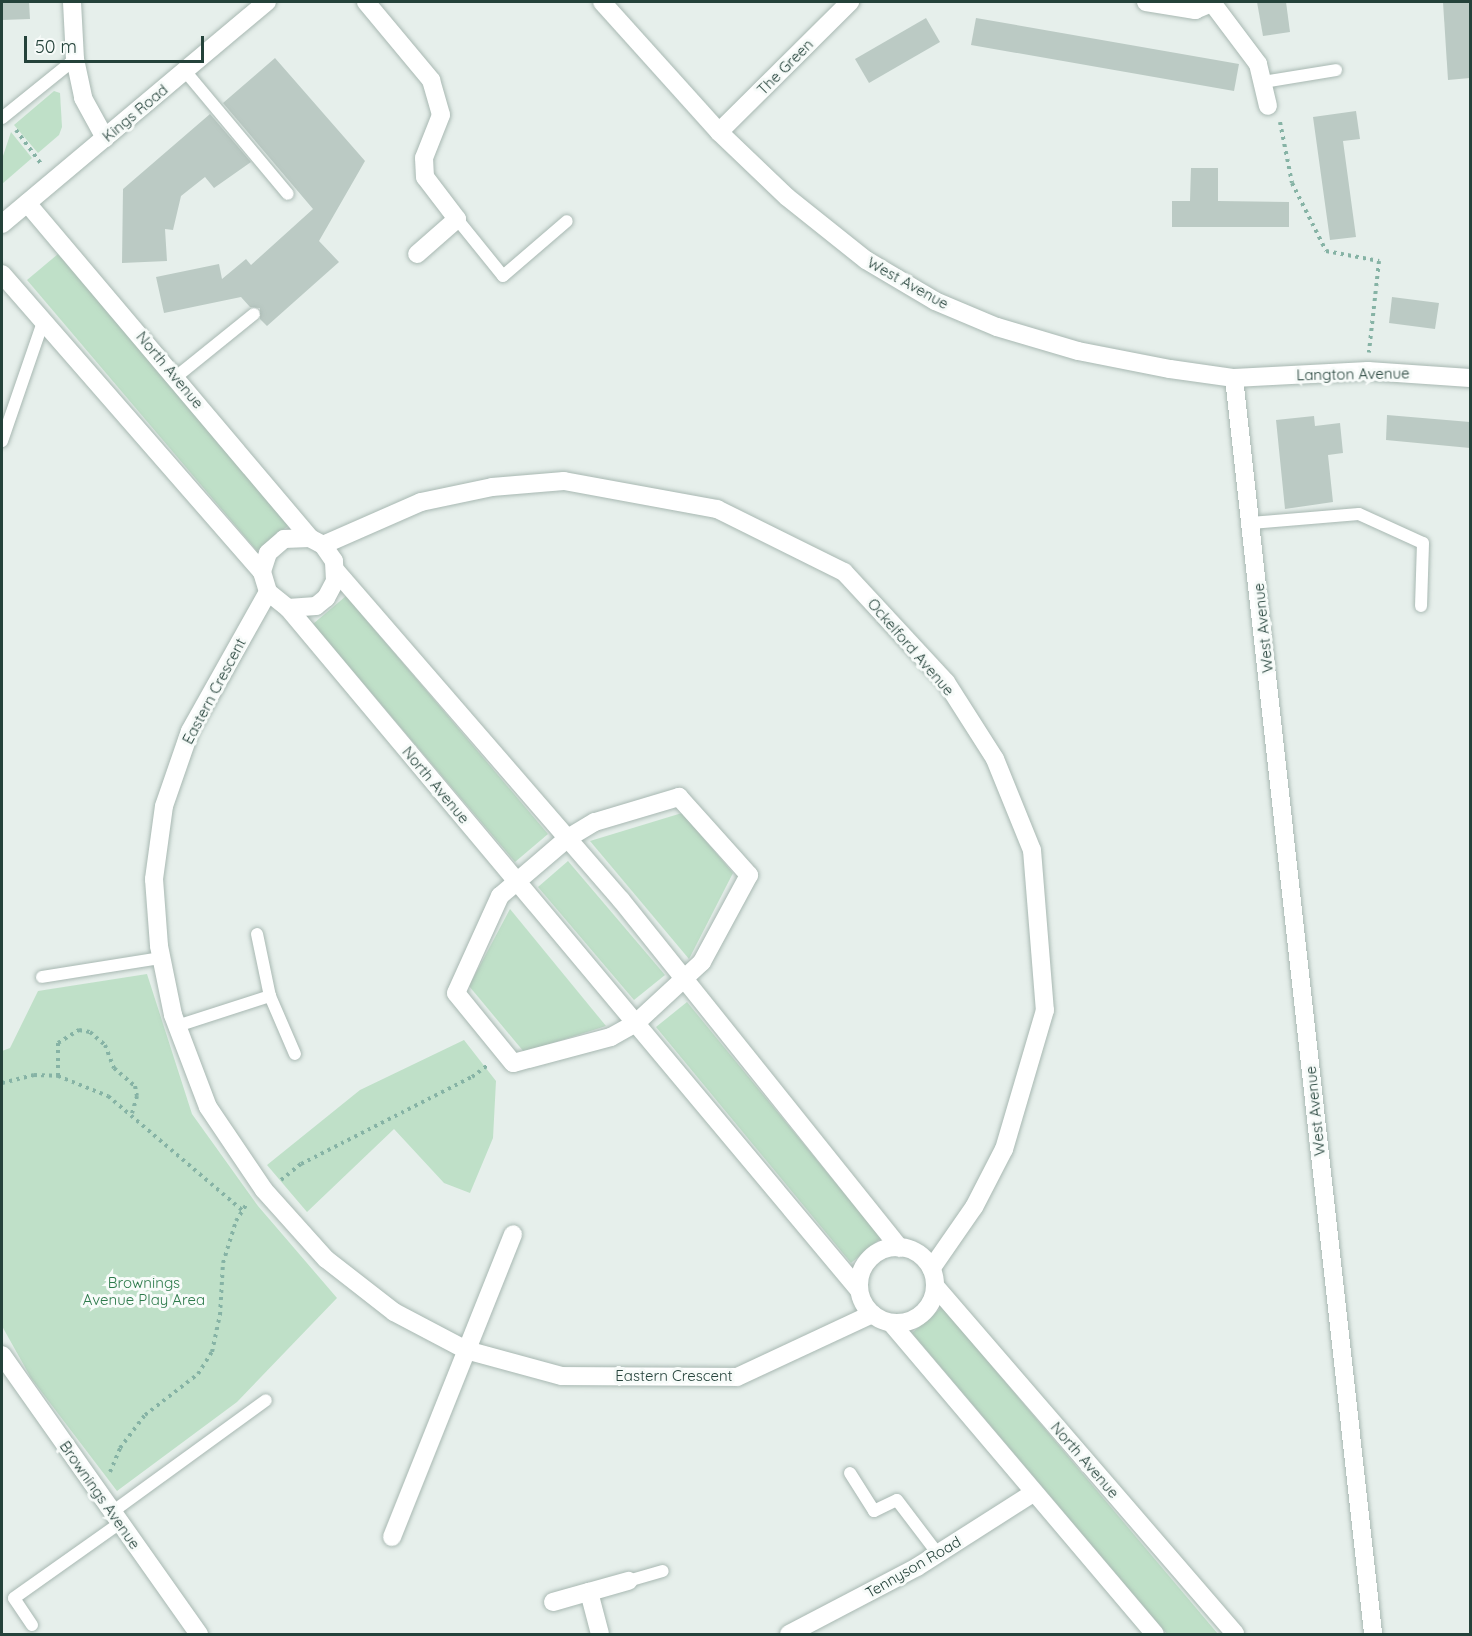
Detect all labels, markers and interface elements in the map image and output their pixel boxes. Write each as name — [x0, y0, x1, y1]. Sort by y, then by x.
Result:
scale bar — [27, 24, 207, 62]
text: 50 m — [35, 35, 77, 58]
street label: The Green — [753, 35, 817, 99]
street label: Kings Road — [99, 81, 171, 145]
street label: West Avenue — [864, 253, 952, 313]
street label: North Avenue — [133, 328, 207, 412]
street label: Langton Avenue — [1296, 364, 1410, 384]
street label: West Avenue — [1249, 582, 1277, 674]
street label: Ockelford Avenue — [864, 595, 958, 699]
street label: Eastern Crescent — [178, 635, 250, 747]
street label: North Avenue — [399, 743, 473, 827]
street label: West Avenue — [1301, 1065, 1329, 1157]
park label: Brownings Avenue Play Area — [83, 1273, 205, 1308]
street label: Eastern Crescent — [615, 1367, 733, 1385]
street label: North Avenue — [1047, 1418, 1123, 1502]
street label: Brownings Avenue — [56, 1438, 144, 1552]
street label: Tennyson Road — [862, 1532, 964, 1602]

